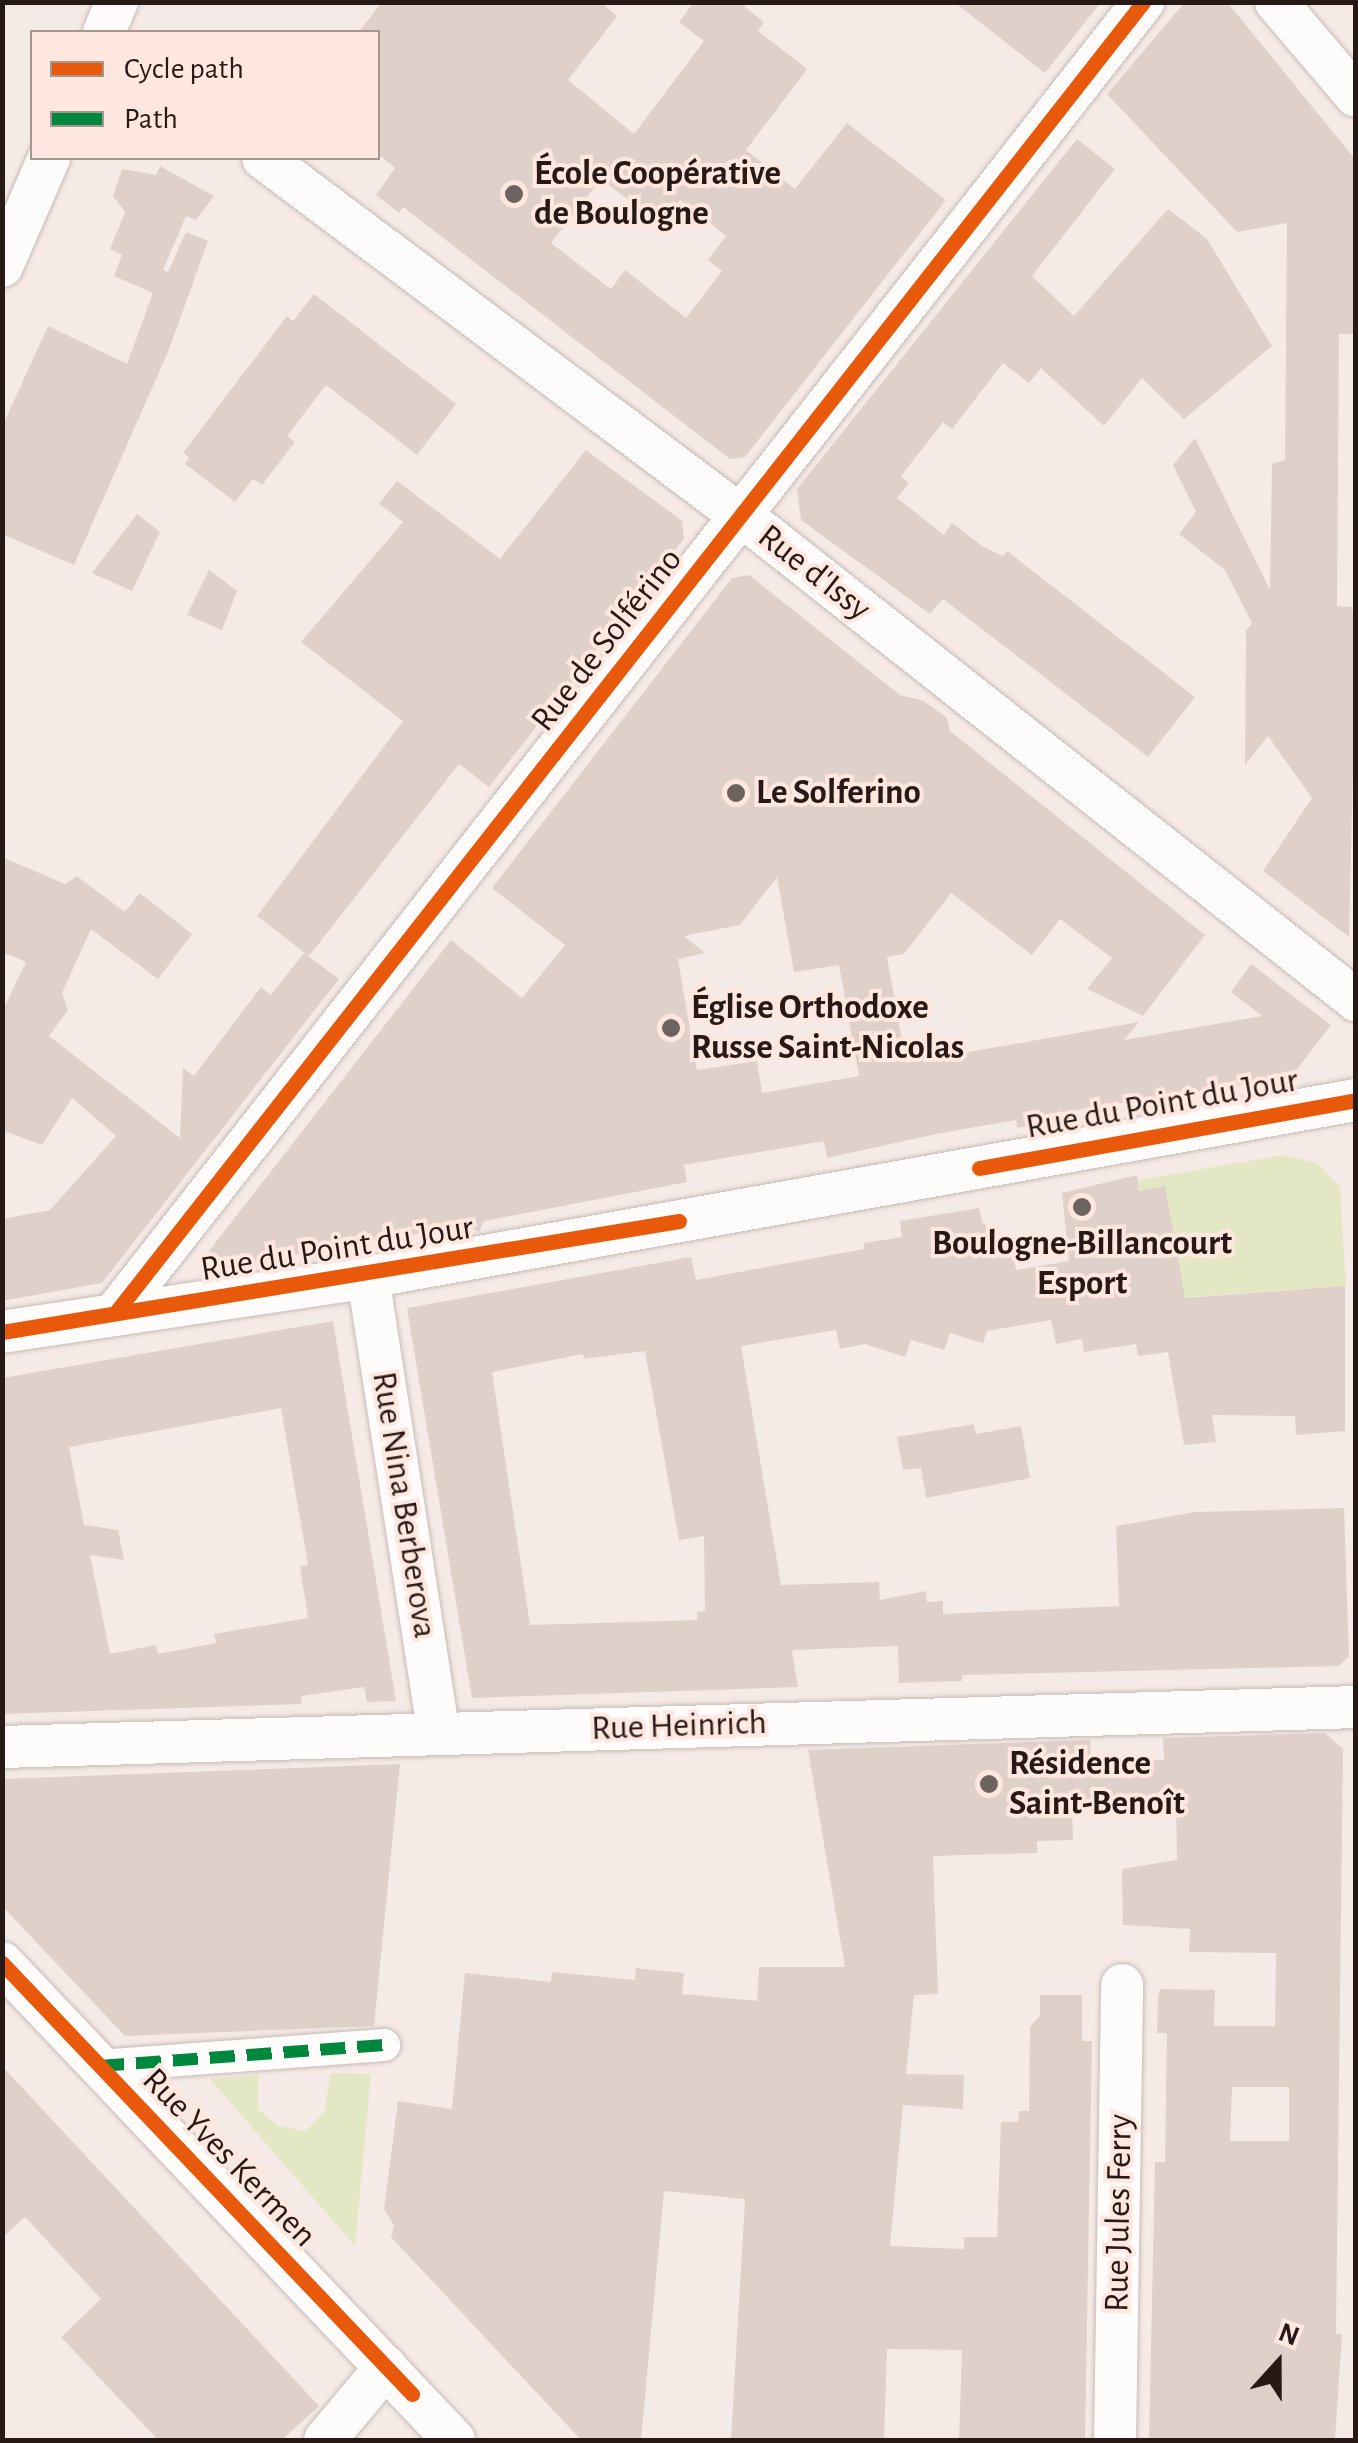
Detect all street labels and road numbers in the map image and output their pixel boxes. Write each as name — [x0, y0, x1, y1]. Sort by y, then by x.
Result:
street label: Rue d'Issy — [749, 516, 879, 630]
street label: Rue de Solférino — [522, 540, 692, 740]
street label: Rue du Point du Jour — [1023, 1059, 1301, 1149]
street label: Rue du Point du Jour — [198, 1207, 476, 1291]
street label: Rue Nina Berberova — [362, 1369, 446, 1641]
street label: Rue Heinrich — [591, 1702, 767, 1750]
street label: Rue Yves Kermen — [133, 2060, 325, 2256]
street label: Rue Jules Ferry — [1096, 2113, 1142, 2313]

